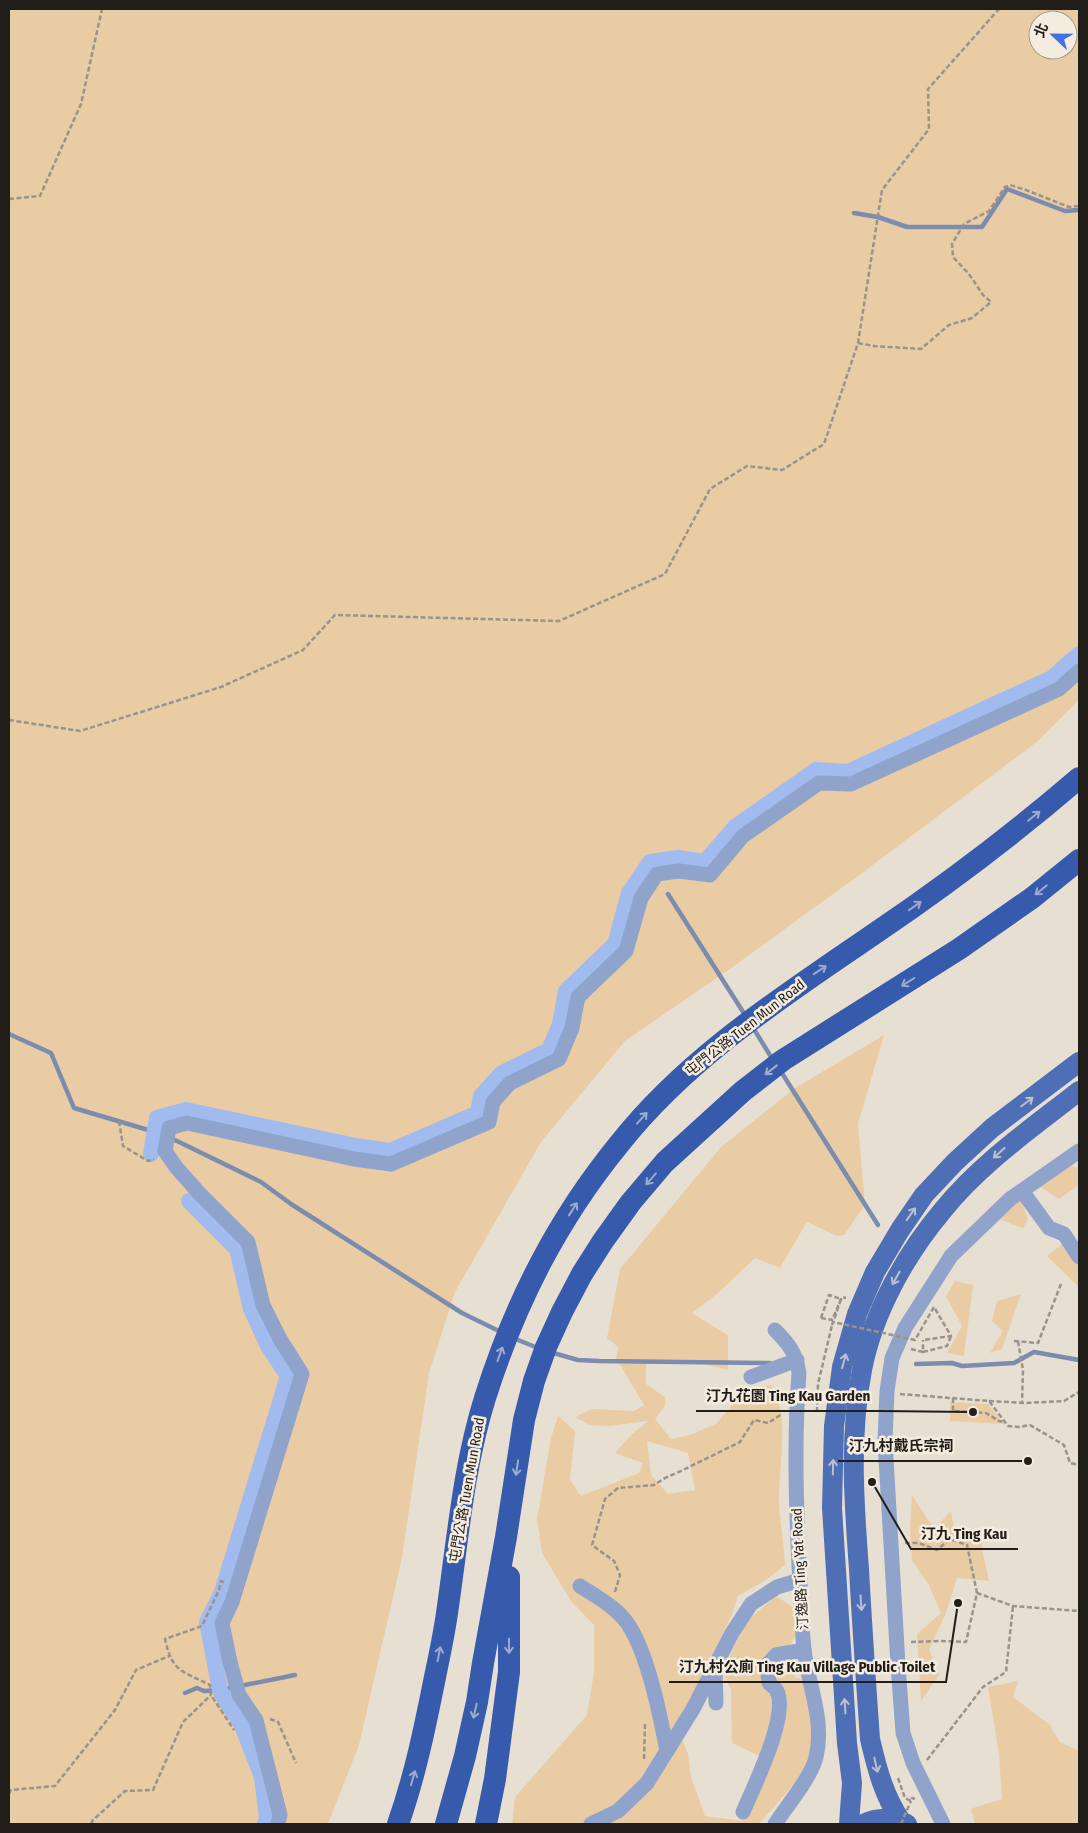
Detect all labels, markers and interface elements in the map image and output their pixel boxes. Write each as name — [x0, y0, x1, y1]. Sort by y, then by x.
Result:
north arrow — [1028, 10, 1078, 60]
text: 北 — [1031, 21, 1052, 40]
one-way arrow — [1028, 810, 1041, 821]
one-way arrow — [1035, 885, 1048, 896]
one-way arrow — [908, 901, 922, 911]
one-way arrow — [813, 965, 827, 975]
street label: 屯門公路 Tuen Mun Road — [682, 976, 808, 1080]
one-way arrow — [901, 978, 915, 988]
one-way arrow — [765, 1064, 778, 1075]
one-way arrow — [1020, 1096, 1033, 1107]
one-way arrow — [636, 1112, 648, 1125]
one-way arrow — [993, 1147, 1006, 1159]
one-way arrow — [645, 1172, 656, 1185]
one-way arrow — [568, 1203, 578, 1217]
one-way arrow — [906, 1207, 916, 1221]
one-way arrow — [891, 1270, 901, 1284]
one-way arrow — [496, 1347, 505, 1363]
one-way arrow — [840, 1353, 849, 1369]
callout: 汀九花園 Ting Kau Garden — [696, 1381, 881, 1411]
text: 汀九花園 Ting Kau Garden — [706, 1387, 871, 1405]
street label: 屯門公路 Tuen Mun Road — [446, 1416, 488, 1564]
callout: 汀九村戴氏宗祠 — [838, 1431, 963, 1461]
text: 汀九村戴氏宗祠 — [848, 1437, 954, 1455]
one-way arrow — [828, 1459, 838, 1476]
one-way arrow — [511, 1460, 521, 1476]
street label: 汀逸路 Ting Yat Road — [788, 1508, 812, 1630]
callout: 汀九 Ting Kau — [911, 1519, 1018, 1549]
text: 汀九 Ting Kau — [921, 1525, 1007, 1543]
one-way arrow — [856, 1595, 865, 1611]
one-way arrow — [504, 1637, 514, 1653]
one-way arrow — [435, 1647, 445, 1663]
callout: 汀九村公廁 Ting Kau Village Public Toilet — [669, 1652, 946, 1682]
text: 汀九村公廁 Ting Kau Village Public Toilet — [679, 1658, 936, 1676]
one-way arrow — [840, 1698, 849, 1714]
one-way arrow — [470, 1703, 479, 1719]
one-way arrow — [872, 1756, 881, 1772]
one-way arrow — [408, 1770, 418, 1786]

